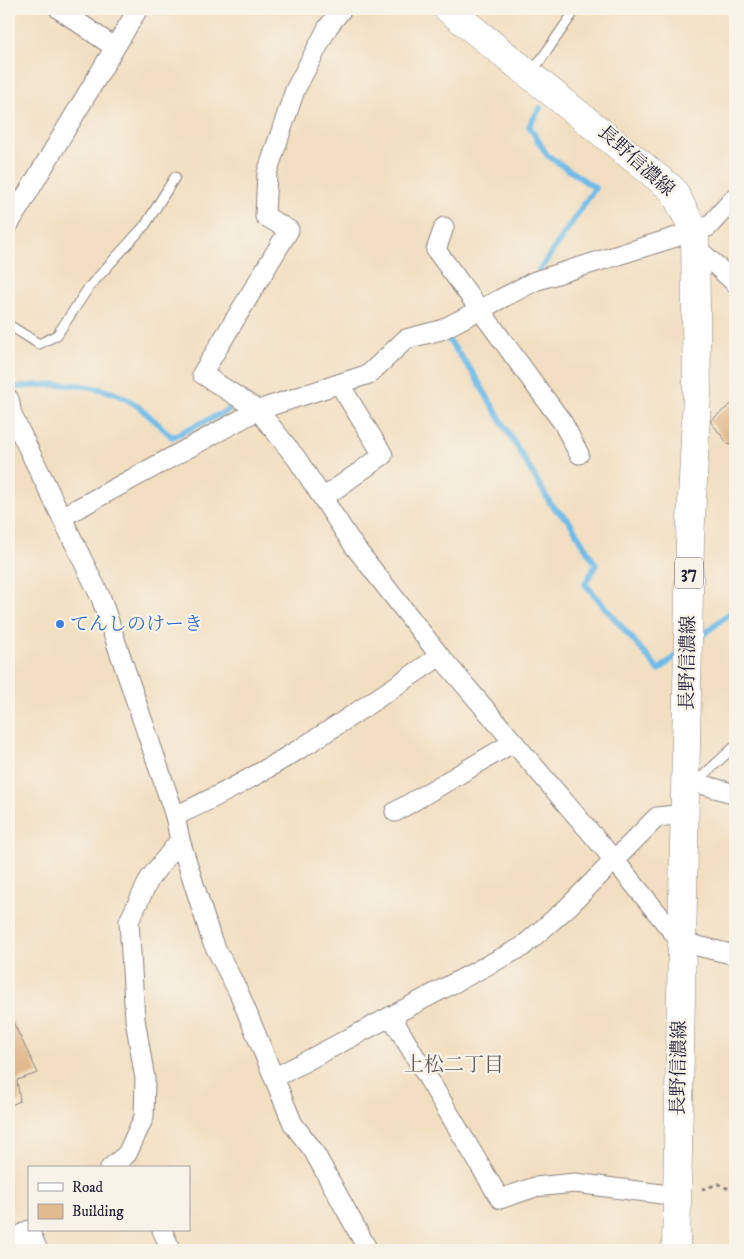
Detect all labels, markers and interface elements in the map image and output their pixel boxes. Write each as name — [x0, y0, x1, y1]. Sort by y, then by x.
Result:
street label: 長野信濃線 — [593, 121, 679, 201]
road number: 37 — [675, 558, 703, 588]
place label: てんしのけーき — [70, 613, 203, 636]
street label: 長野信濃線 — [676, 615, 700, 711]
marker: てんしのけーき — [54, 618, 66, 630]
street label: 長野信濃線 — [667, 1020, 691, 1116]
district label: 上松二丁目 — [404, 1053, 504, 1078]
legend — [28, 1166, 190, 1232]
text: Road — [72, 1178, 104, 1197]
text: Building — [72, 1202, 124, 1221]

